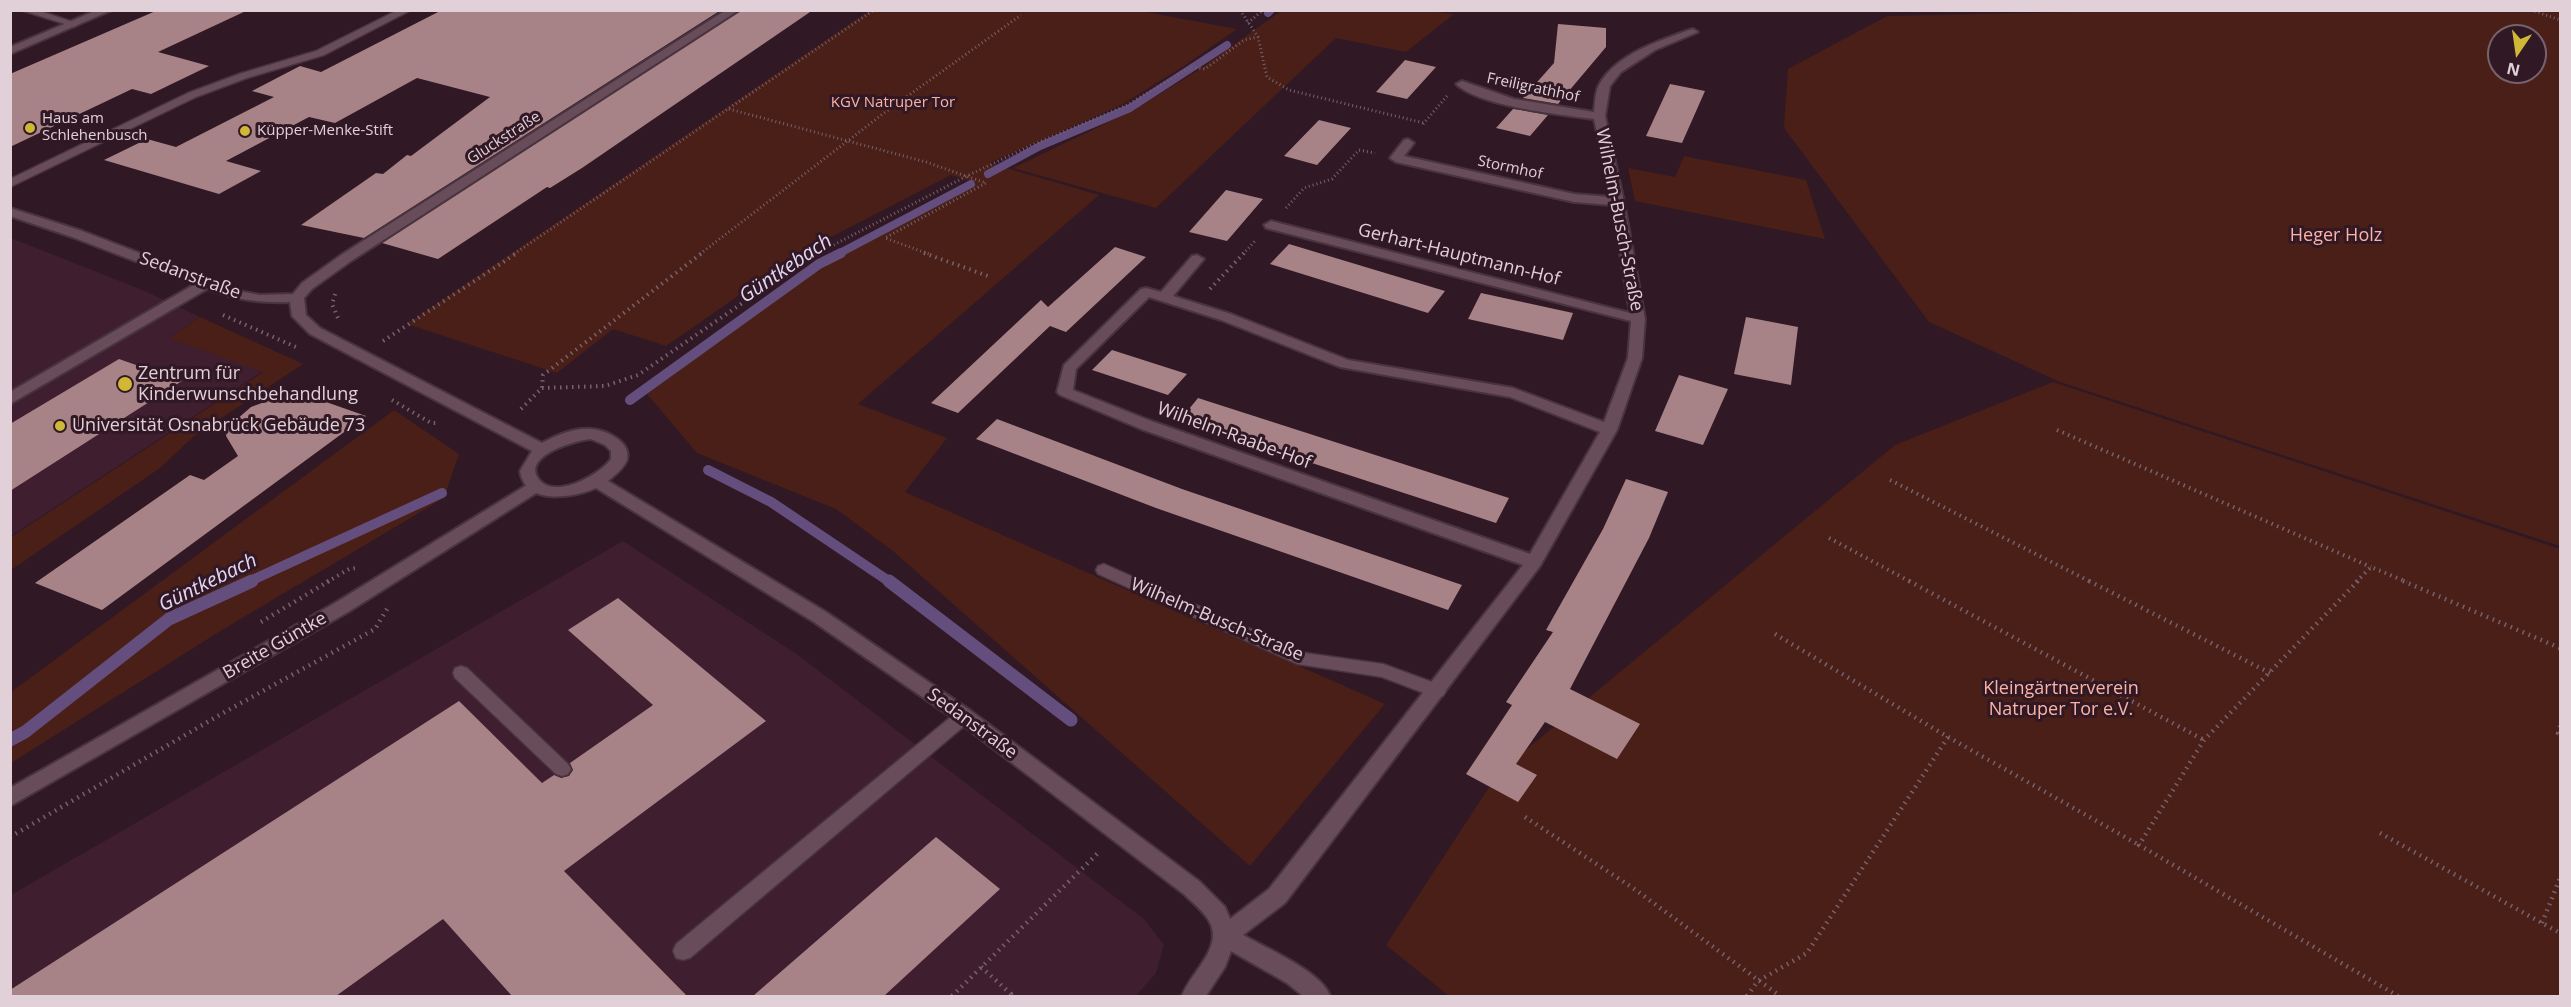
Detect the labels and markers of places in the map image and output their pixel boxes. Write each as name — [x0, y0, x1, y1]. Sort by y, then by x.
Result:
place label: Haus am Schlehenbusch — [42, 110, 148, 145]
marker: Haus am Schlehenbusch — [23, 121, 37, 135]
place label: Küpper-Menke-Stift — [257, 122, 393, 140]
marker: Küpper-Menke-Stift — [238, 124, 252, 138]
place label: Zentrum für Kinderwunschbehandlung — [138, 363, 358, 406]
marker: Zentrum für Kinderwunschbehandlung — [116, 375, 134, 393]
place label: Universität Osnabrück Gebäude 73 — [72, 415, 365, 437]
marker: Universität Osnabrück Gebäude 73 — [53, 419, 67, 433]

